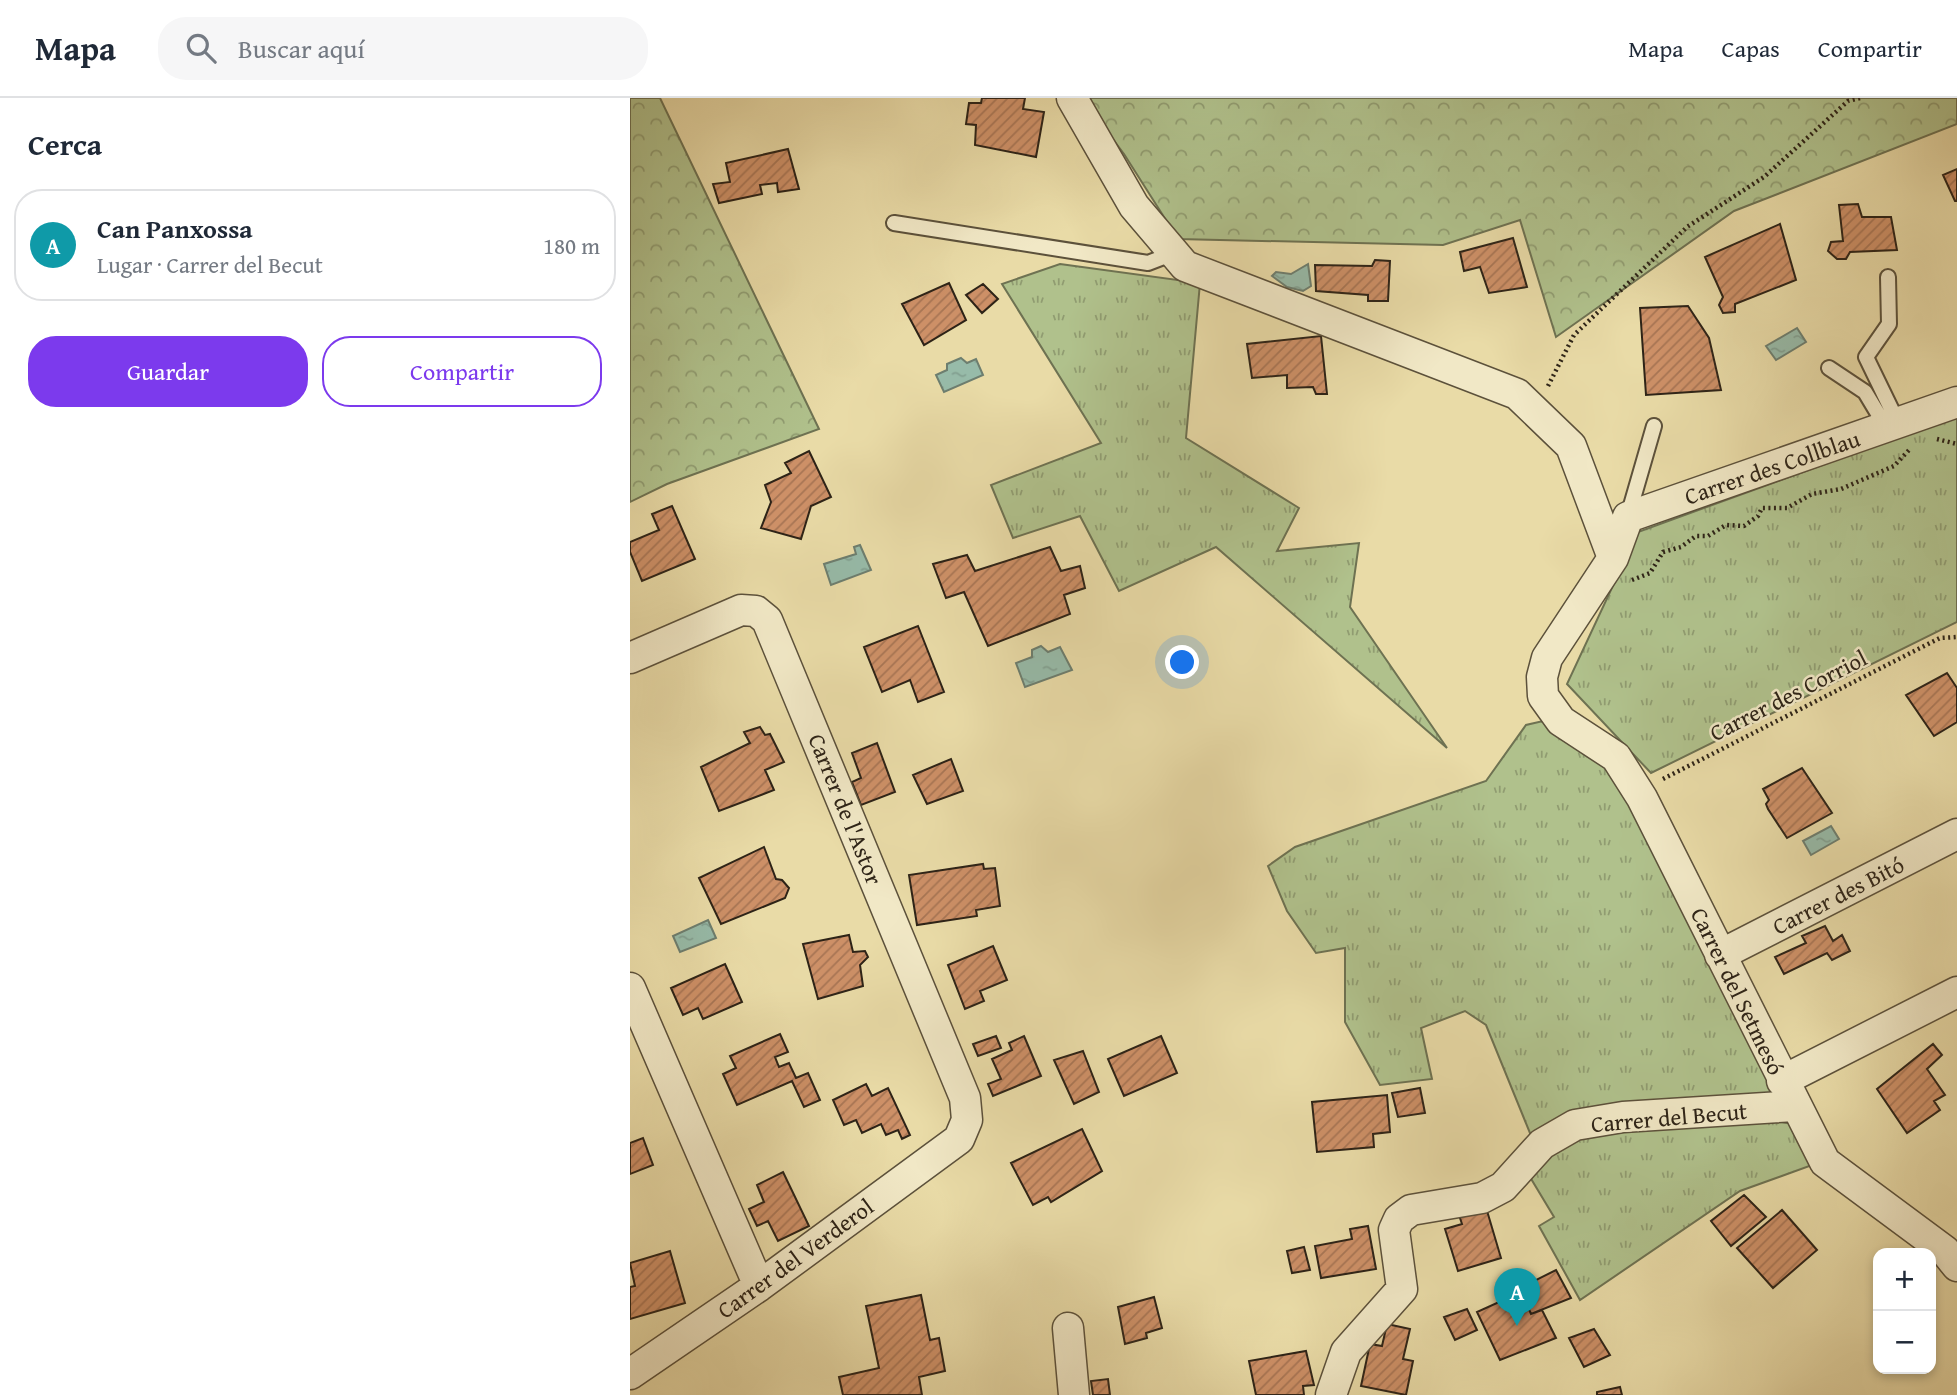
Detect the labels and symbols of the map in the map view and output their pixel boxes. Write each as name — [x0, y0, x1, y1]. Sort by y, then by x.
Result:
street label: Carrer des Collblau — [1680, 421, 1865, 512]
street label: Carrer des Corriol — [1704, 641, 1872, 749]
your location — [1165, 645, 1199, 679]
street label: Carrer de l'Astor — [801, 729, 892, 890]
street label: Carrer des Bitó — [1766, 848, 1910, 942]
street label: Carrer del Setmesó — [1683, 902, 1793, 1080]
street label: Carrer del Becut — [1590, 1094, 1748, 1140]
street label: Carrer del Verderol — [710, 1190, 880, 1326]
pin: A — [1494, 1268, 1540, 1326]

